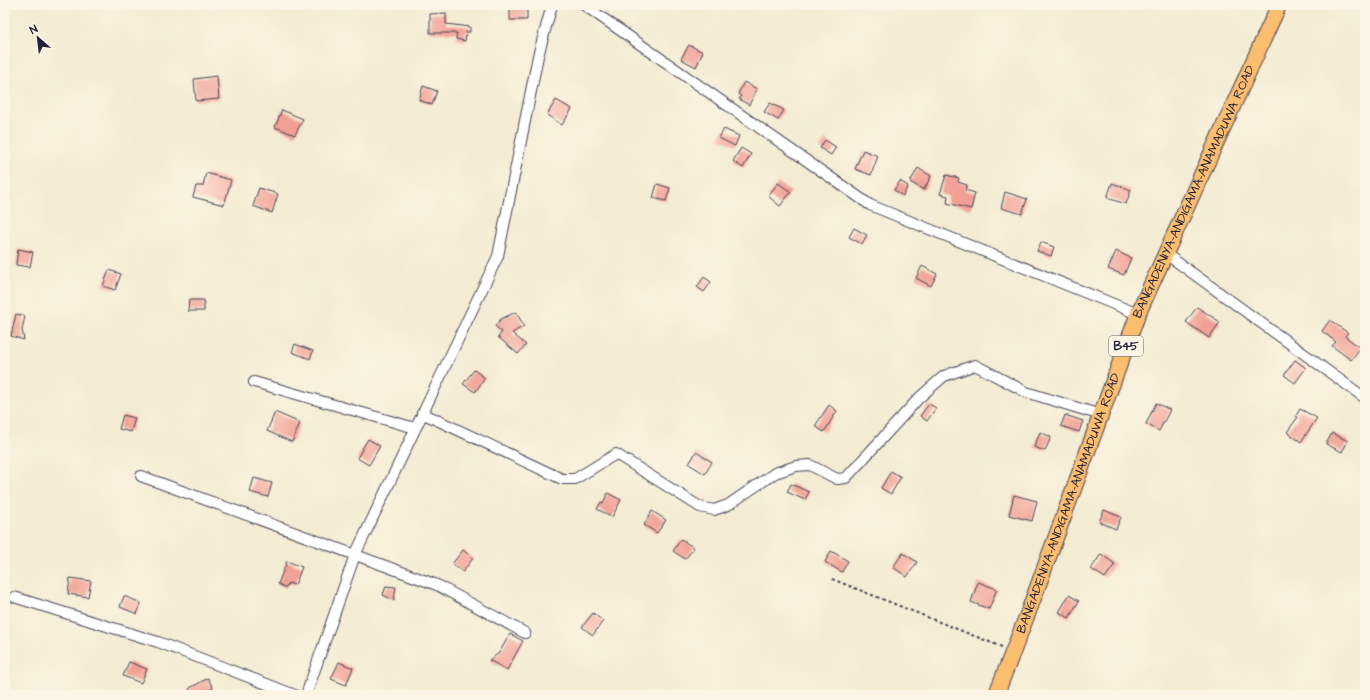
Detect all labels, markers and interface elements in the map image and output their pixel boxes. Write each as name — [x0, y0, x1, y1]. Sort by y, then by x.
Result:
north arrow — [18, 18, 58, 58]
text: N — [27, 21, 40, 38]
street label: BANGADENIYA-ANDIGAMA-ANAMADUWA ROAD — [1128, 62, 1260, 321]
road number: B45 — [1109, 336, 1143, 356]
street label: BANGADENIYA-ANDIGAMA-ANAMADUWA ROAD — [1012, 370, 1125, 636]

